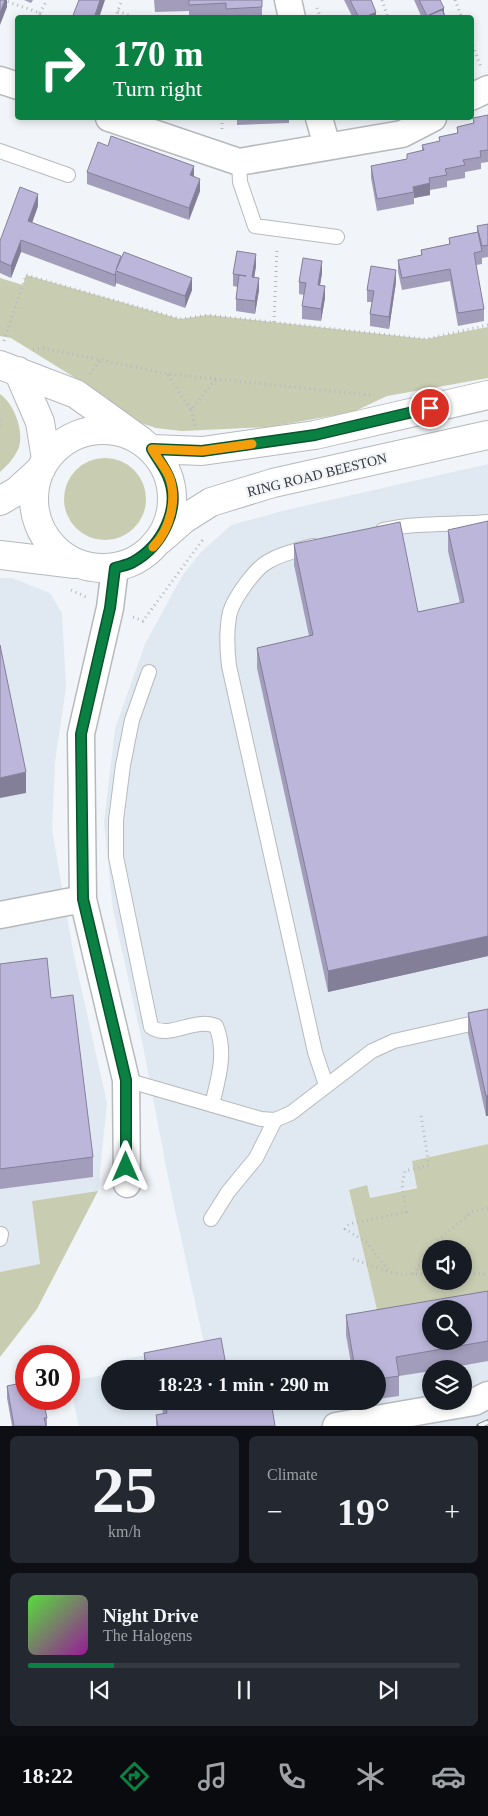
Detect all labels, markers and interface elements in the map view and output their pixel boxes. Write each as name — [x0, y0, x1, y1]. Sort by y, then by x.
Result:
icon: right — [30, 35, 95, 100]
text: 170 m — [113, 35, 203, 74]
text: Turn right — [113, 76, 202, 101]
pin — [409, 387, 451, 429]
icon: arrive — [416, 394, 444, 422]
street label: RING ROAD BEESTON — [245, 450, 389, 500]
position arrow — [99, 1140, 151, 1192]
map controls — [422, 1240, 472, 1410]
button: sound — [422, 1240, 472, 1290]
button: search — [422, 1300, 472, 1350]
speed limit sign: 30 — [15, 1345, 80, 1410]
button: layers — [422, 1360, 472, 1410]
text: 18:23 · 1 min · 290 m — [158, 1374, 329, 1395]
text: 25 — [92, 1454, 157, 1526]
text: Climate — [267, 1466, 318, 1483]
text: 19° — [337, 1491, 390, 1533]
text: − — [267, 1496, 283, 1527]
text: + — [444, 1496, 460, 1527]
text: km/h — [108, 1523, 141, 1540]
text: Night Drive — [103, 1605, 199, 1626]
text: The Halogens — [103, 1627, 192, 1644]
icon: previous — [86, 1676, 114, 1704]
icon: pause — [230, 1676, 258, 1704]
icon: next — [374, 1676, 402, 1704]
icon: directions — [117, 1759, 152, 1794]
icon: music — [195, 1759, 230, 1794]
icon: phone — [274, 1759, 309, 1794]
icon: climate — [353, 1759, 388, 1794]
icon: car — [431, 1759, 466, 1794]
text: 18:22 — [22, 1763, 73, 1788]

